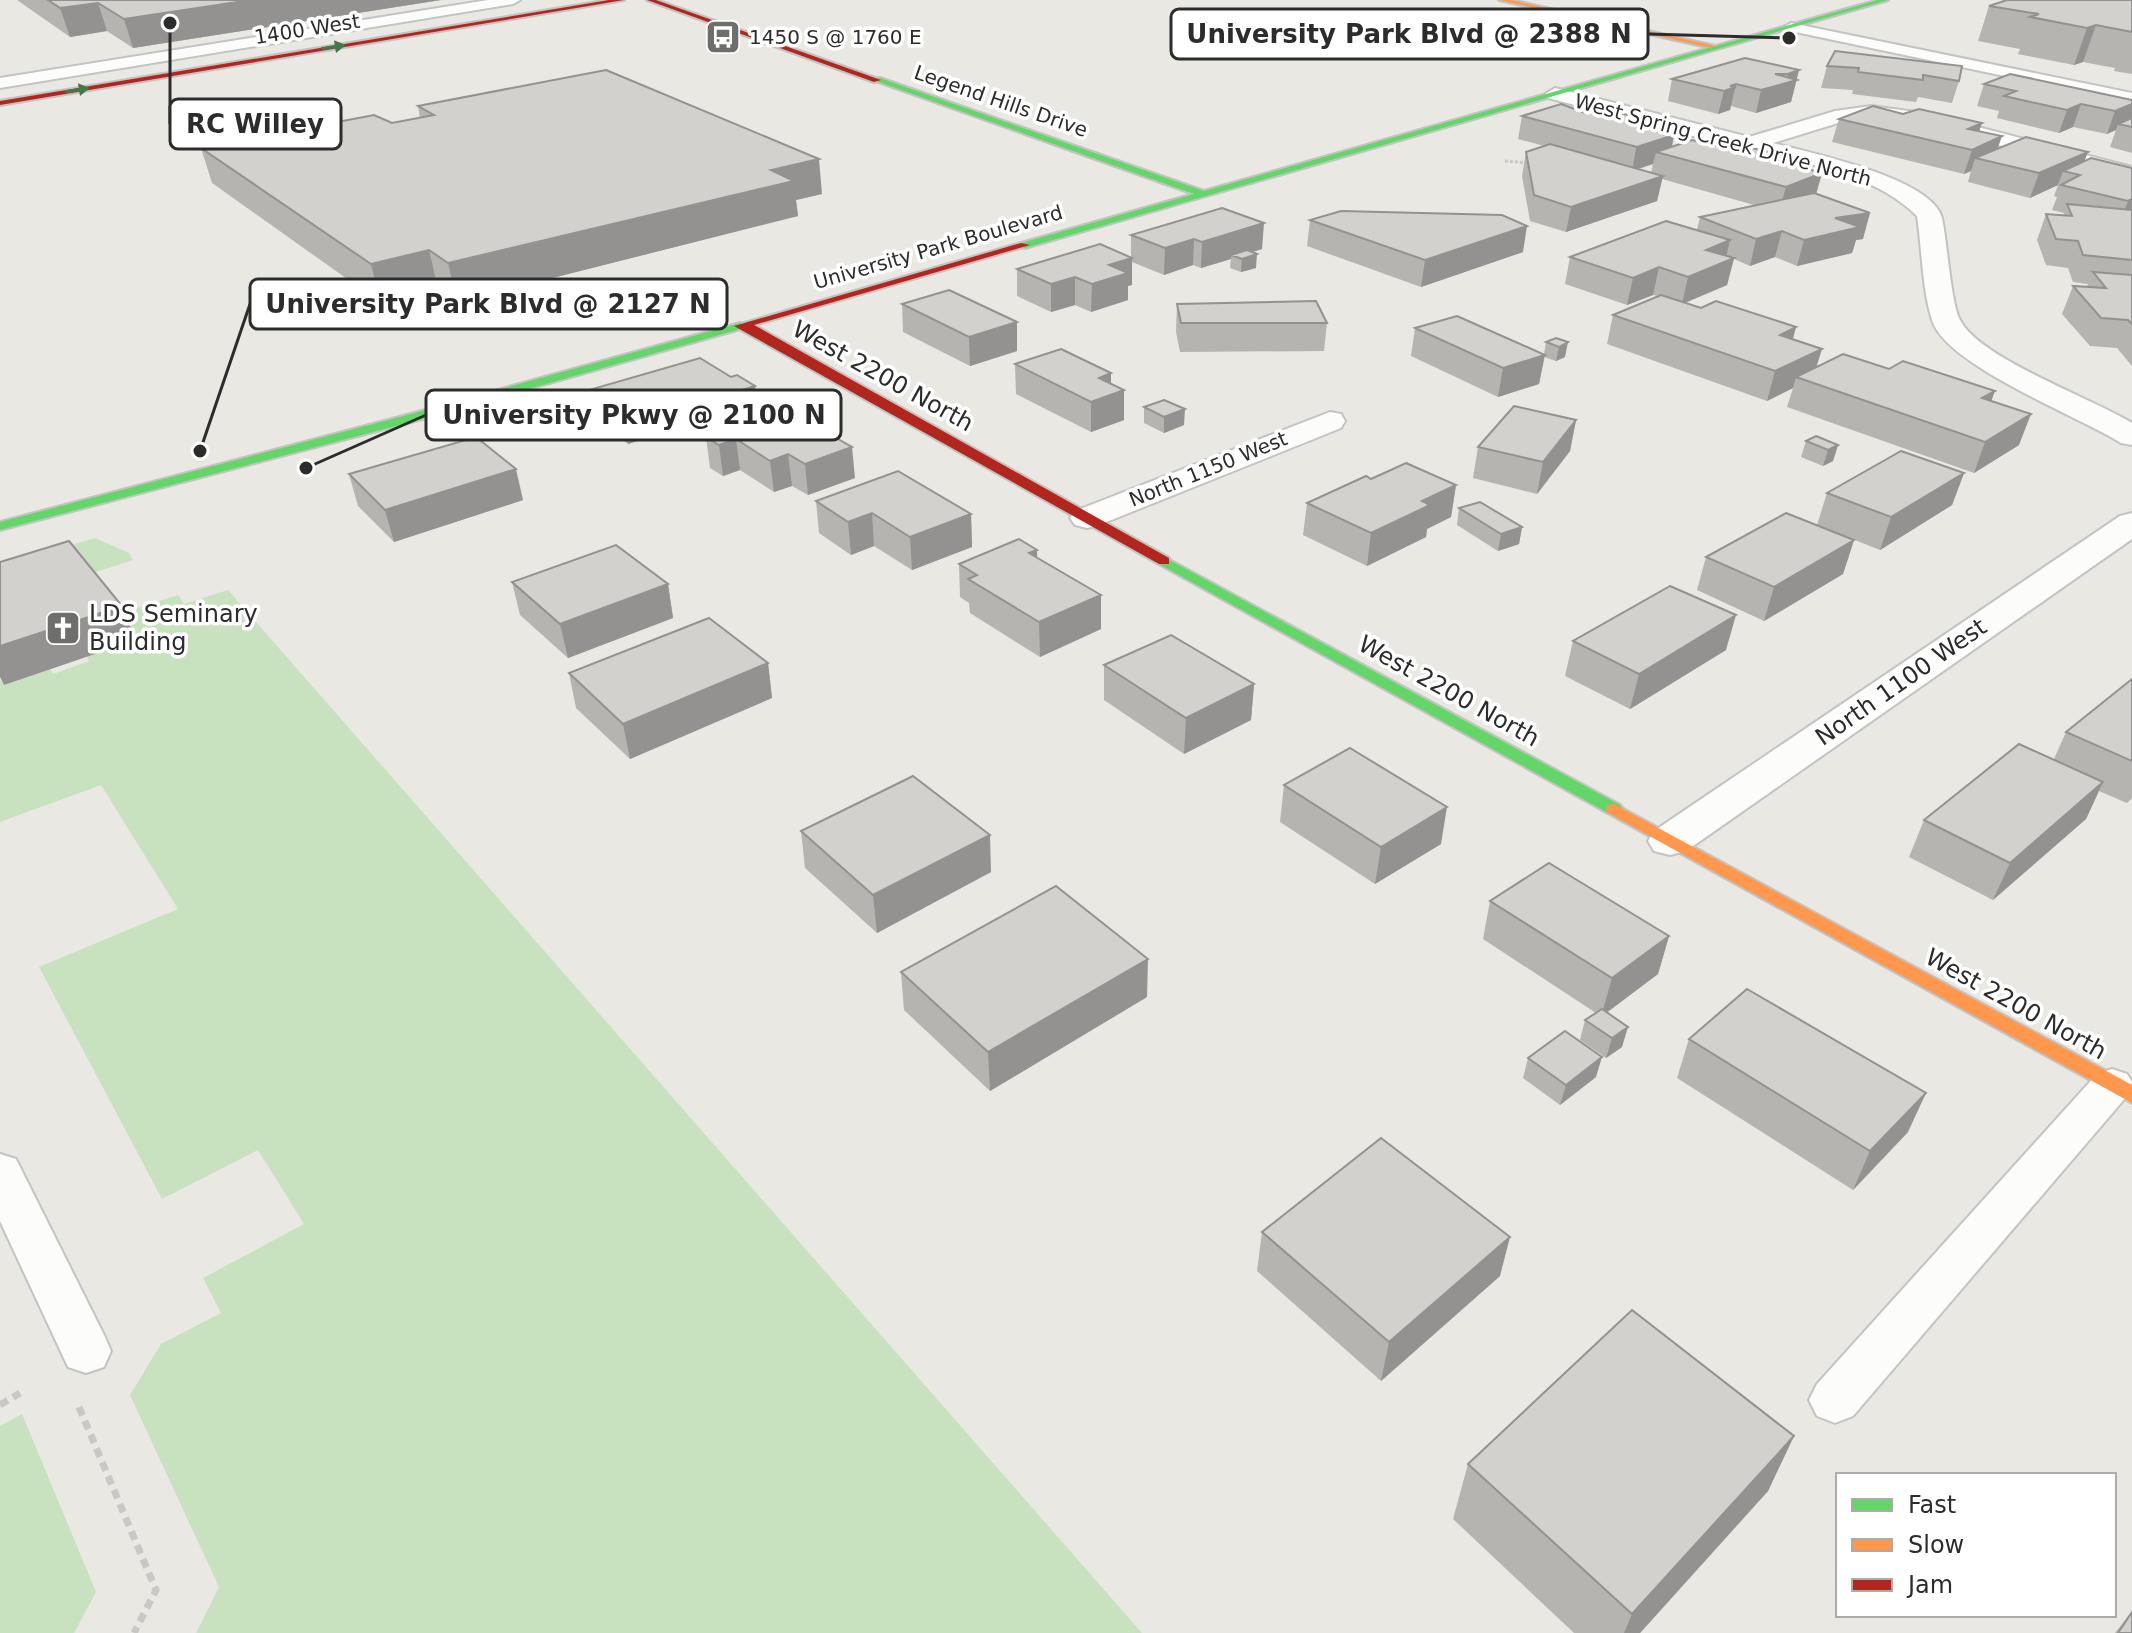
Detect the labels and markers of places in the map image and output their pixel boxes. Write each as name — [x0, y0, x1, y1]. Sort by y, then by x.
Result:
callout: University Park Blvd @ 2388 N — [1171, 9, 1648, 59]
bus stop icon: 1450 S @ 1760 E — [704, 18, 742, 56]
place label: 1450 S @ 1760 E — [749, 25, 922, 49]
callout: RC Willey — [170, 99, 341, 149]
callout: University Park Blvd @ 2127 N — [250, 279, 727, 329]
callout: University Pkwy @ 2100 N — [426, 390, 841, 440]
place label: LDS Seminary Building — [89, 600, 258, 656]
church icon: LDS Seminary Building — [44, 609, 82, 647]

